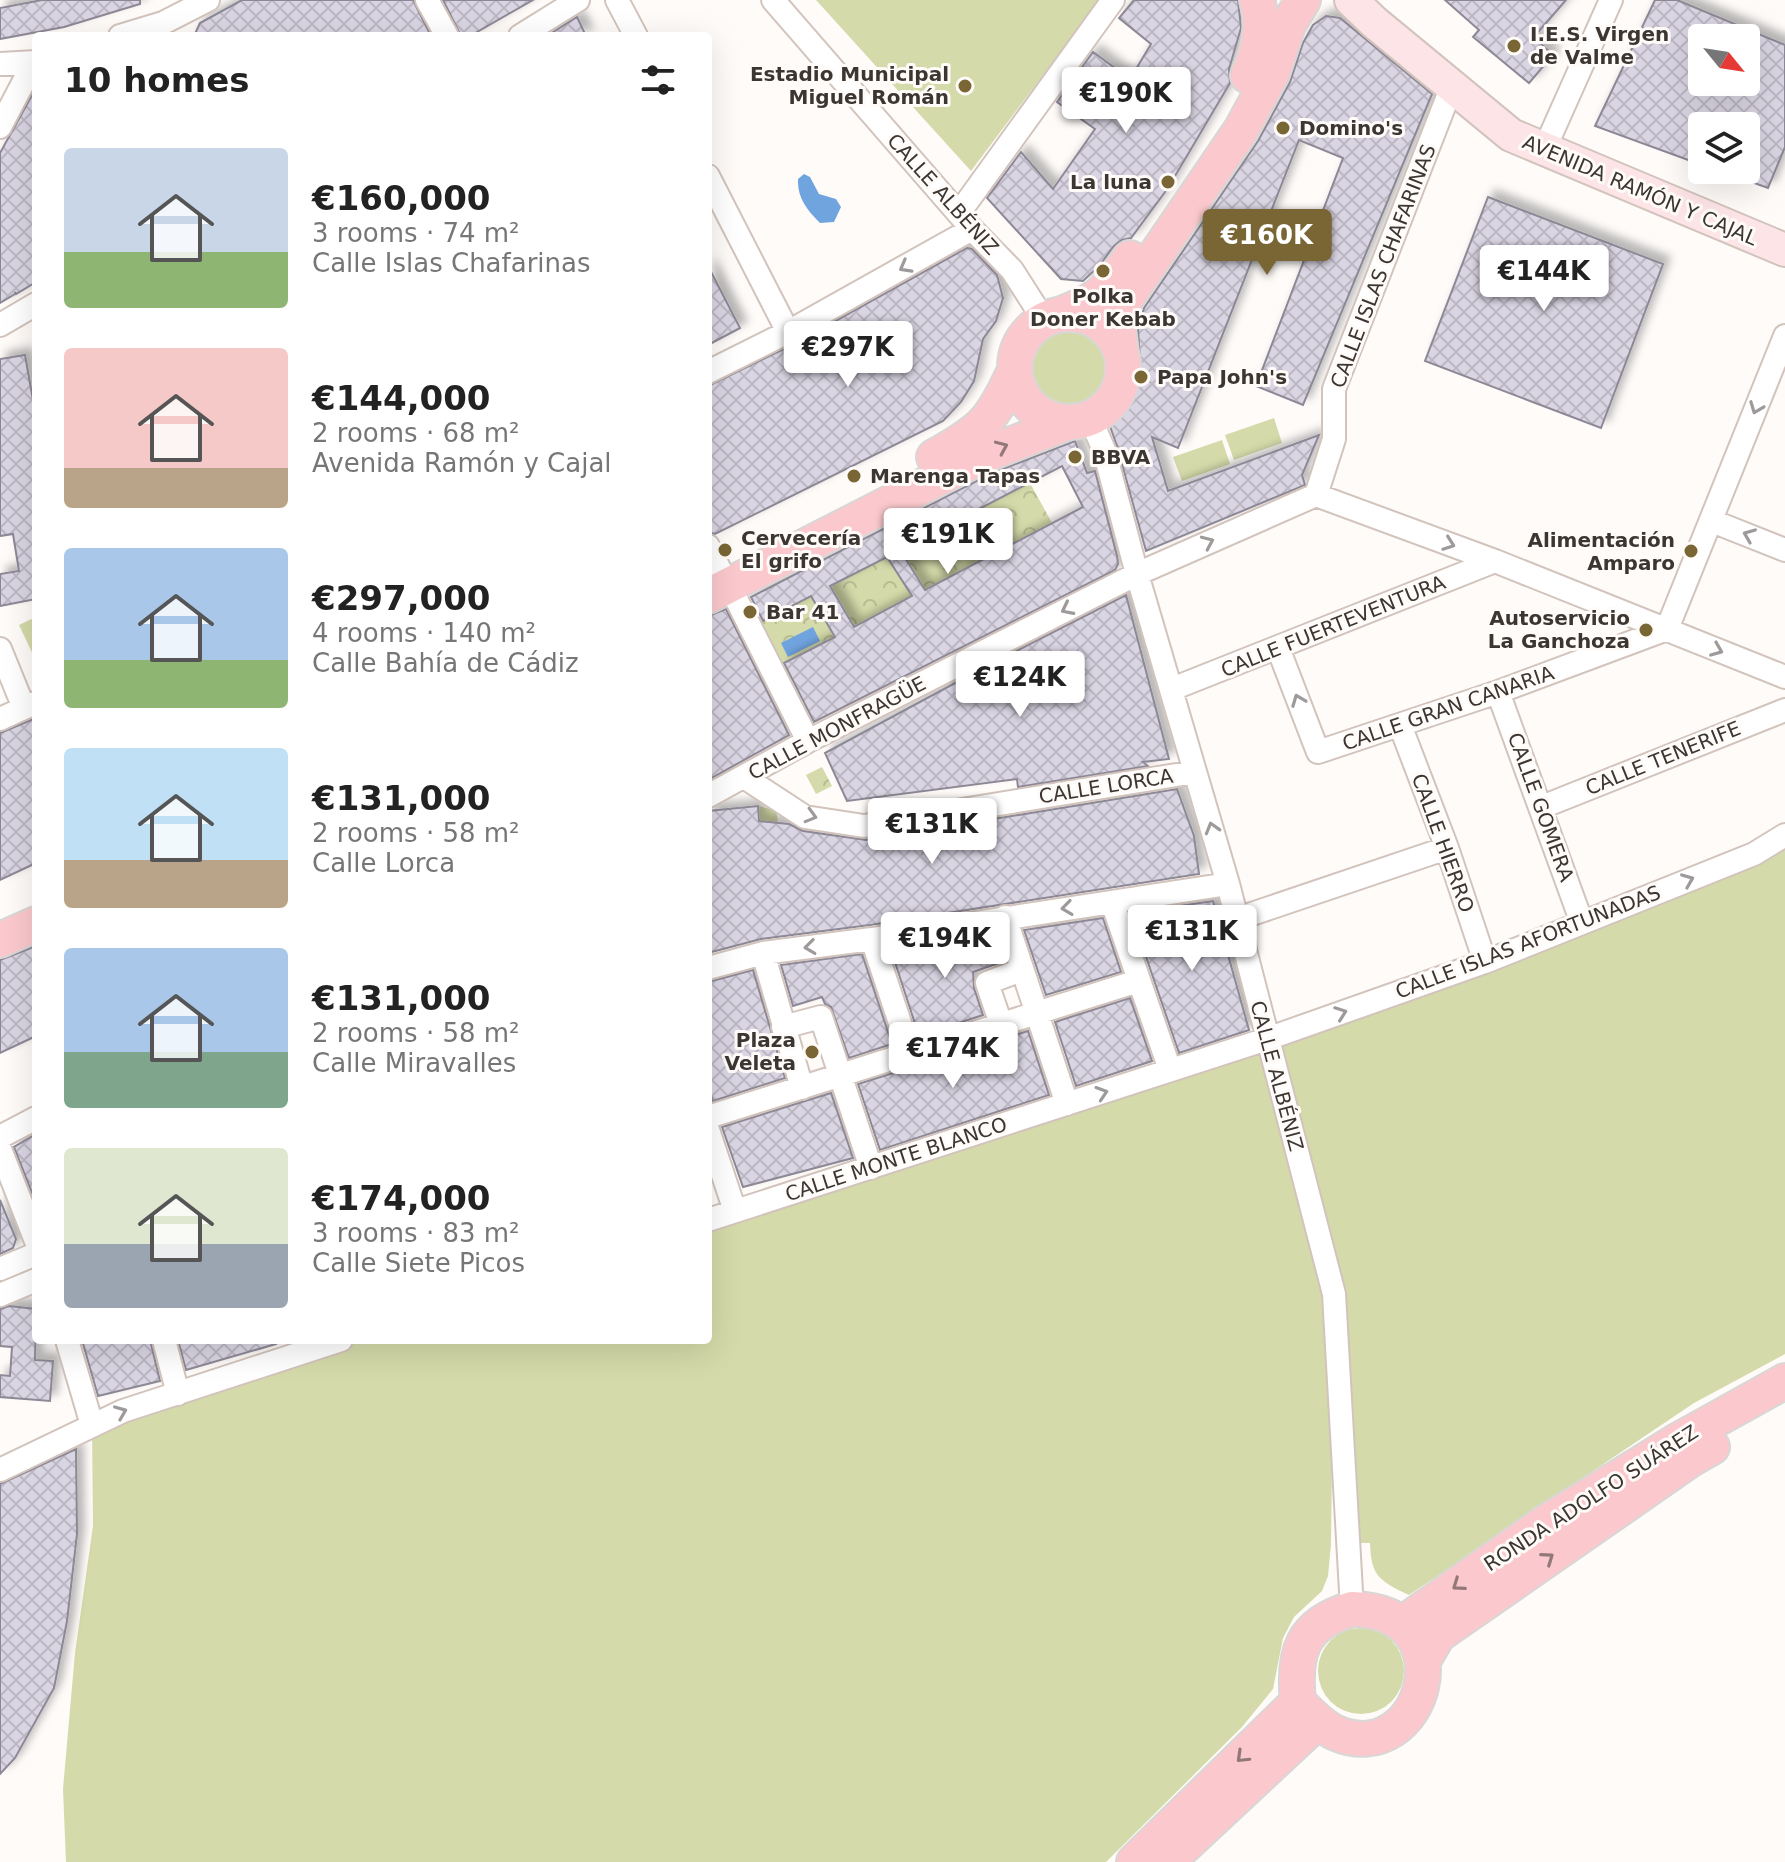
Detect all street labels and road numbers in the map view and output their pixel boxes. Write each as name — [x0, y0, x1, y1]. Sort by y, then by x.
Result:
street label: CALLE ALBÉNIZ — [882, 128, 1004, 260]
street label: AVENIDA RAMÓN Y CAJAL — [1519, 130, 1762, 251]
street label: CALLE ISLAS CHAFARINAS — [1325, 141, 1441, 391]
street label: CALLE FUERTEVENTURA — [1217, 570, 1449, 682]
street label: CALLE GRAN CANARIA — [1339, 660, 1557, 756]
street label: CALLE MONFRAGÜE — [744, 671, 930, 785]
street label: CALLE TENERIFE — [1582, 716, 1744, 800]
street label: CALLE GOMERA — [1503, 729, 1579, 885]
street label: CALLE LORCA — [1037, 763, 1175, 808]
street label: CALLE HIERRO — [1407, 770, 1479, 916]
street label: CALLE ISLAS AFORTUNADAS — [1392, 880, 1664, 1004]
street label: CALLE ALBÉNIZ — [1245, 998, 1309, 1154]
street label: CALLE MONTE BLANCO — [782, 1112, 1010, 1206]
street label: RONDA ADOLFO SUÁREZ — [1479, 1420, 1703, 1576]

